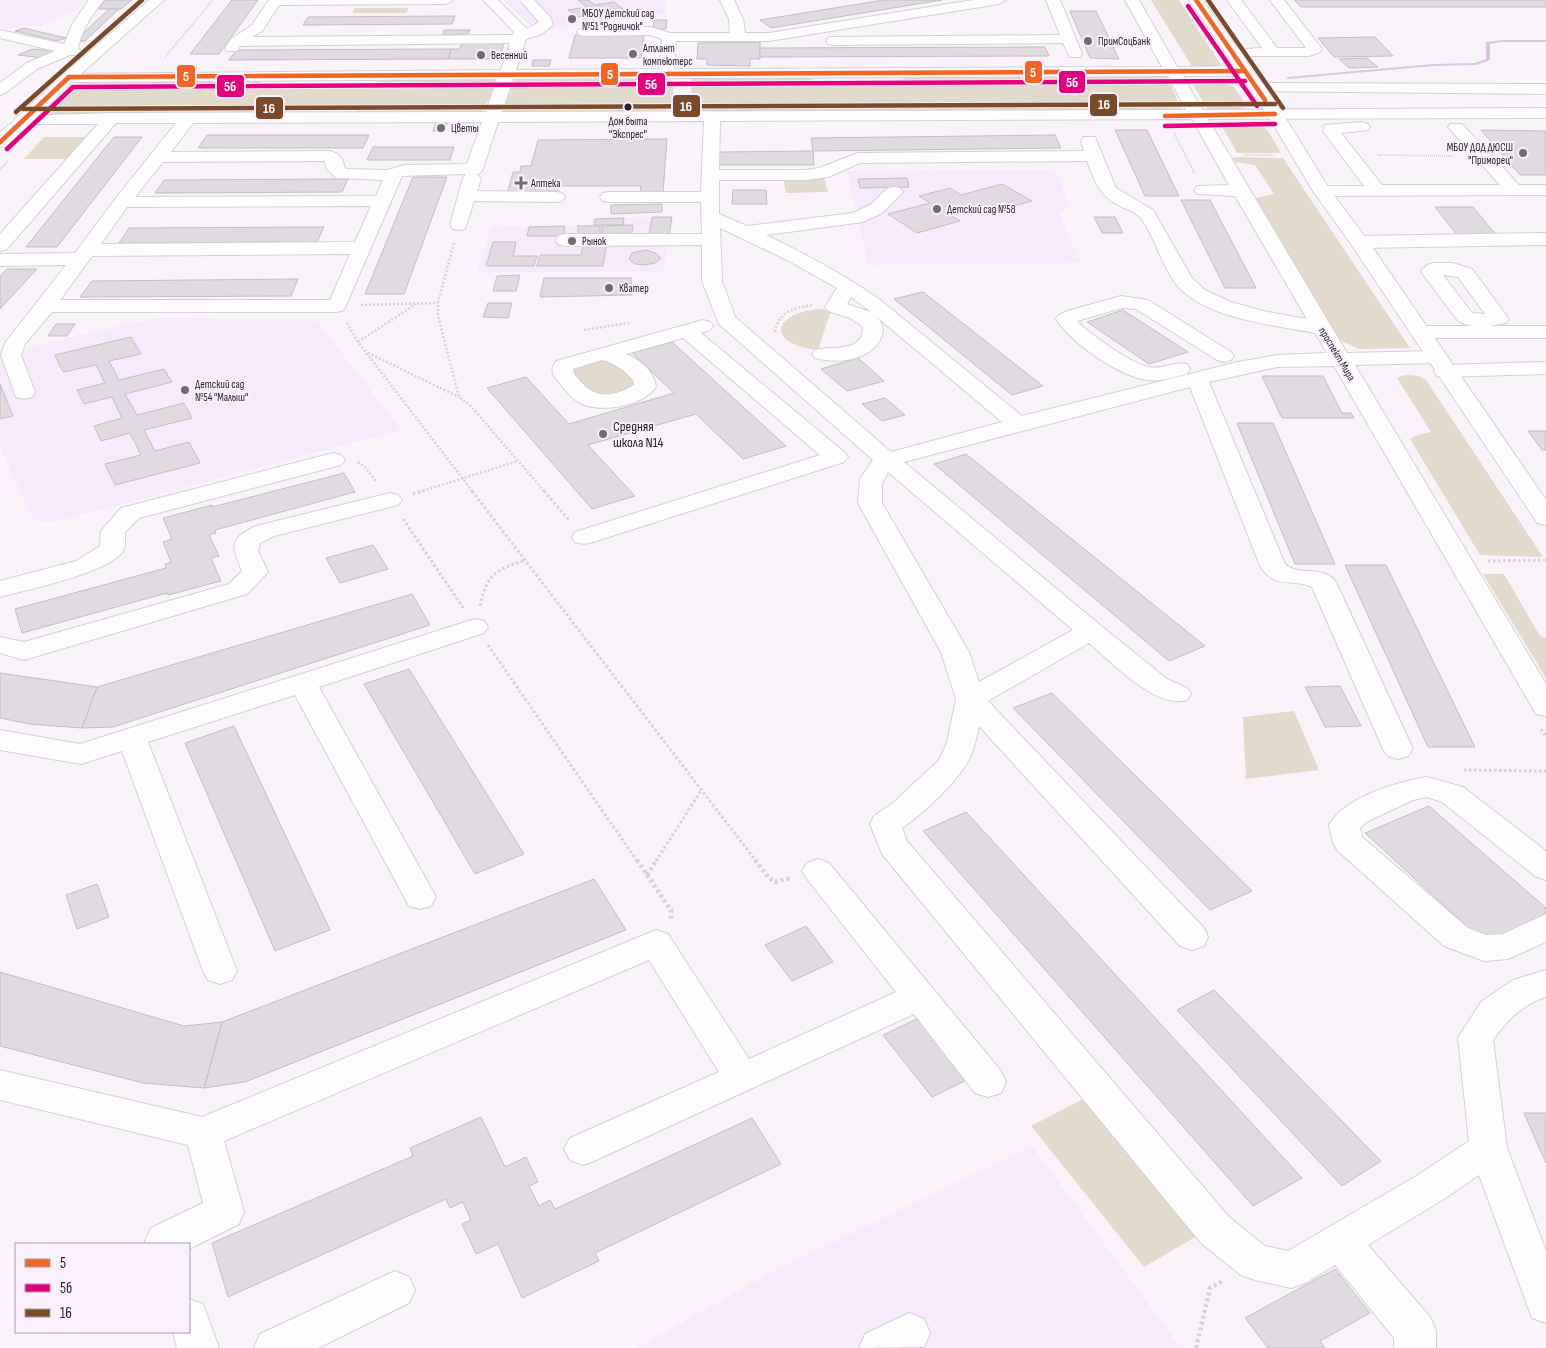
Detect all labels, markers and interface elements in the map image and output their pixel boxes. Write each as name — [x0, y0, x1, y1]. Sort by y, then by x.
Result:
place label: МБОУ Детский сад №51 "Родничок" — [582, 7, 654, 33]
marker: МБОУ Детский сад №51 "Родничок" — [566, 13, 578, 25]
marker: ПримСоцБанк — [1082, 35, 1094, 47]
place label: ПримСоцБанк — [1098, 35, 1151, 48]
place label: Атлант компьютерс — [642, 42, 693, 68]
marker: Атлант компьютерс — [627, 48, 639, 60]
marker: Весенний — [475, 49, 487, 61]
place label: Весенний — [491, 49, 528, 62]
line badge: 5 — [1024, 60, 1043, 84]
line badge: 5 — [600, 62, 619, 86]
line badge: 5 — [176, 64, 196, 88]
text: 5 — [1030, 64, 1036, 81]
text: 5 — [607, 66, 613, 83]
text: 5 — [183, 68, 189, 85]
line badge: 5б — [1058, 70, 1086, 94]
line badge: 5б — [637, 72, 666, 96]
line badge: 5б — [216, 74, 245, 98]
text: 5б — [1066, 74, 1078, 91]
text: 5б — [645, 76, 657, 93]
text: 5б — [224, 78, 236, 95]
line badge: 16 — [1089, 93, 1118, 117]
line badge: 16 — [672, 94, 701, 118]
line badge: 16 — [255, 96, 284, 120]
text: 16 — [1098, 96, 1110, 113]
text: 16 — [680, 98, 692, 115]
text: 16 — [263, 100, 275, 117]
marker: Дом быта "Экспрес" — [623, 102, 633, 112]
place label: Дом быта "Экспрес" — [608, 115, 648, 141]
marker: Цветы — [435, 122, 447, 134]
place label: Цветы — [451, 122, 479, 135]
place label: МБОУ ДОД ДЮСШ "Приморец" — [1447, 141, 1513, 167]
marker: МБОУ ДОД ДЮСШ "Приморец" — [1517, 147, 1529, 159]
marker: Аптека — [515, 177, 527, 189]
place label: Аптека — [530, 177, 560, 190]
marker: Детский сад №58 — [931, 203, 943, 215]
place label: Детский сад №58 — [947, 203, 1016, 216]
marker: Рынок — [566, 235, 578, 247]
place label: Рынок — [582, 235, 607, 248]
marker: Кватер — [603, 282, 615, 294]
place label: Кватер — [619, 282, 649, 295]
street label: проспект Мира — [1316, 325, 1358, 383]
place label: Детский сад №54 "Малыш" — [195, 378, 248, 404]
marker: Детский сад №54 "Малыш" — [179, 384, 191, 396]
place label: Средняя школа N14 — [613, 418, 664, 451]
marker: Средняя школа N14 — [597, 428, 609, 440]
legend — [15, 1243, 190, 1333]
text: 5 — [60, 1254, 66, 1273]
text: 5б — [60, 1279, 72, 1298]
text: 16 — [60, 1304, 72, 1323]

